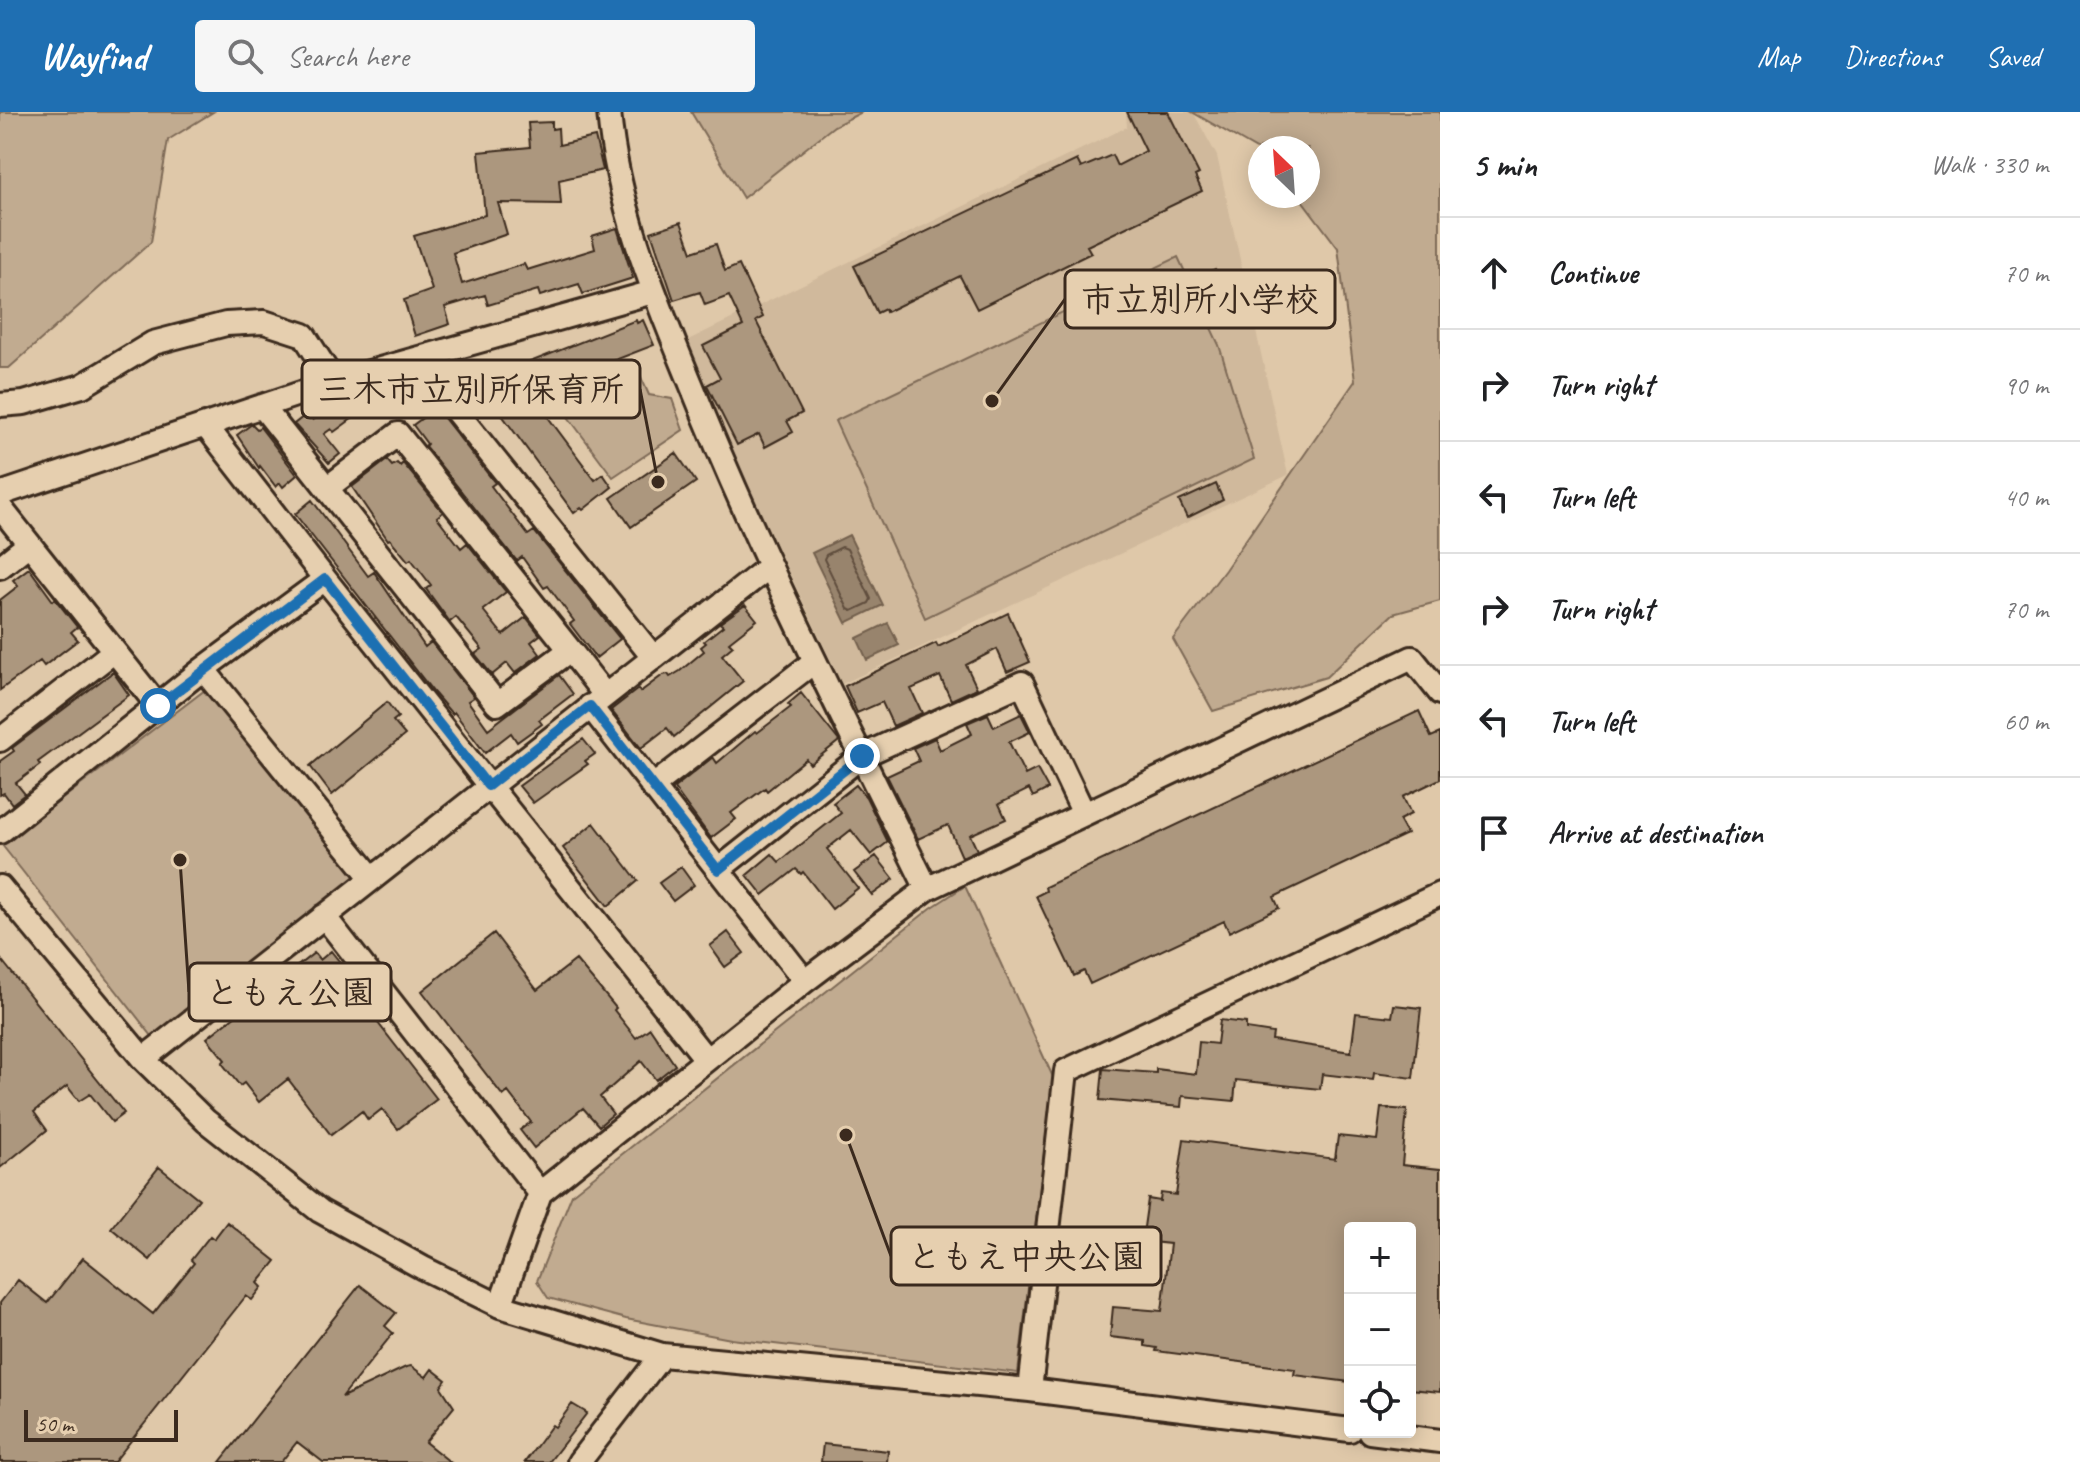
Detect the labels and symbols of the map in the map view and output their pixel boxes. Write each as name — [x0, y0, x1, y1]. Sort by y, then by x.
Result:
north arrow — [1248, 136, 1320, 208]
callout: 市立別所小学校 — [1065, 270, 1335, 328]
text: 市立別所小学校 — [1081, 278, 1319, 321]
callout: 三木市立別所保育所 — [302, 360, 640, 418]
text: 三木市立別所保育所 — [318, 368, 624, 411]
route start — [140, 688, 176, 724]
route end — [844, 738, 880, 774]
callout: ともえ公園 — [189, 963, 391, 1021]
text: ともえ公園 — [205, 971, 375, 1014]
callout: ともえ中央公園 — [891, 1227, 1161, 1285]
text: ともえ中央公園 — [907, 1235, 1145, 1278]
scale bar — [24, 1406, 178, 1442]

